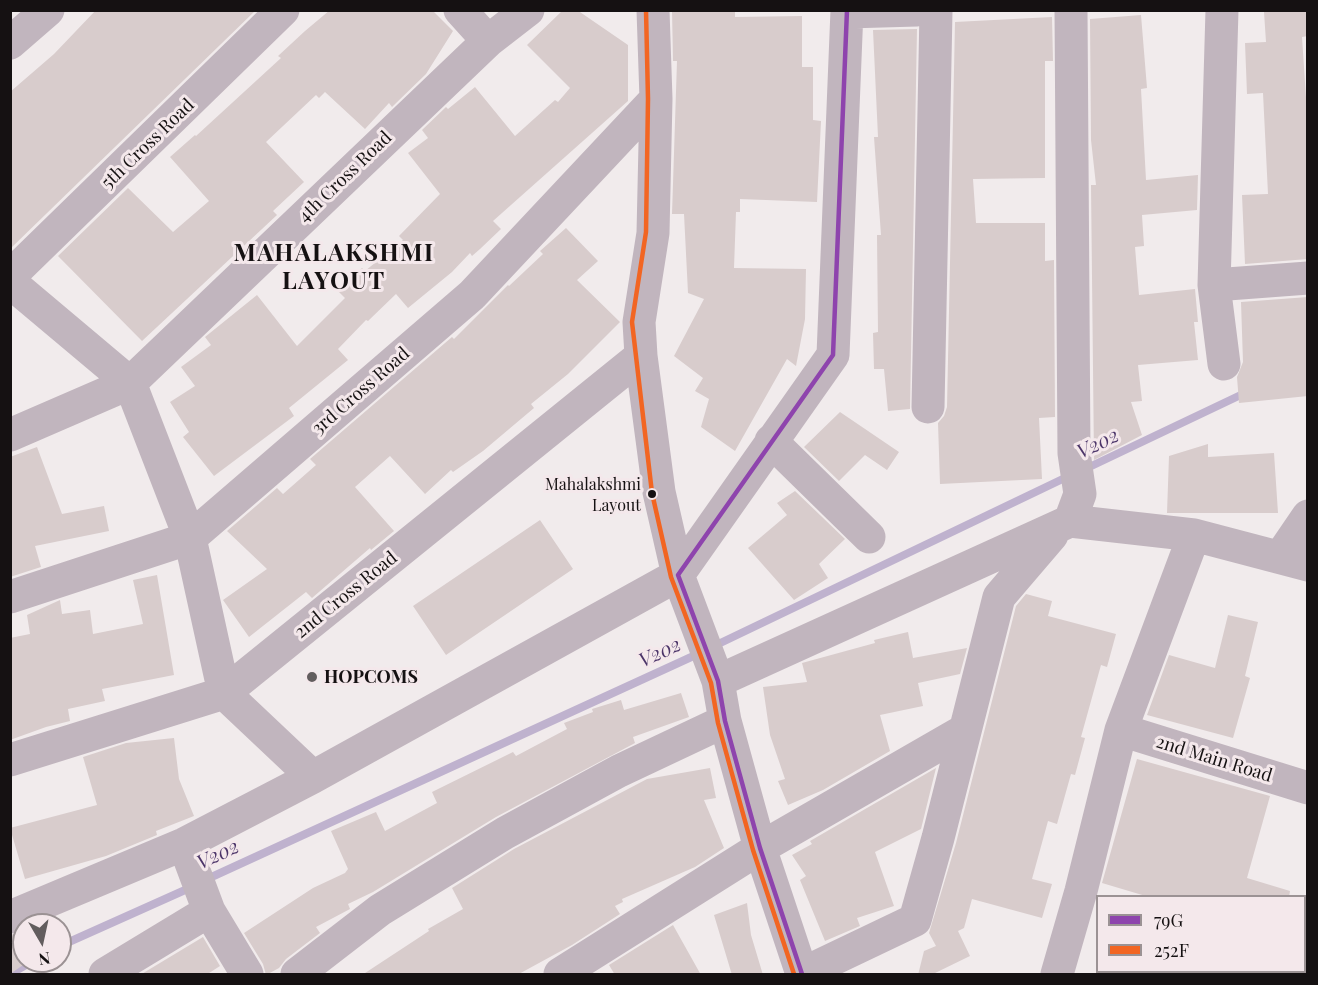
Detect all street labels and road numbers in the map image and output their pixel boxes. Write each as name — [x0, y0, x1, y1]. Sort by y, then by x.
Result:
street label: 5th Cross Road — [97, 94, 199, 194]
street label: 4th Cross Road — [294, 127, 396, 227]
street label: 3rd Cross Road — [308, 343, 414, 439]
street label: 2nd Cross Road — [290, 547, 402, 643]
street label: 2nd Main Road — [1153, 731, 1275, 787]

